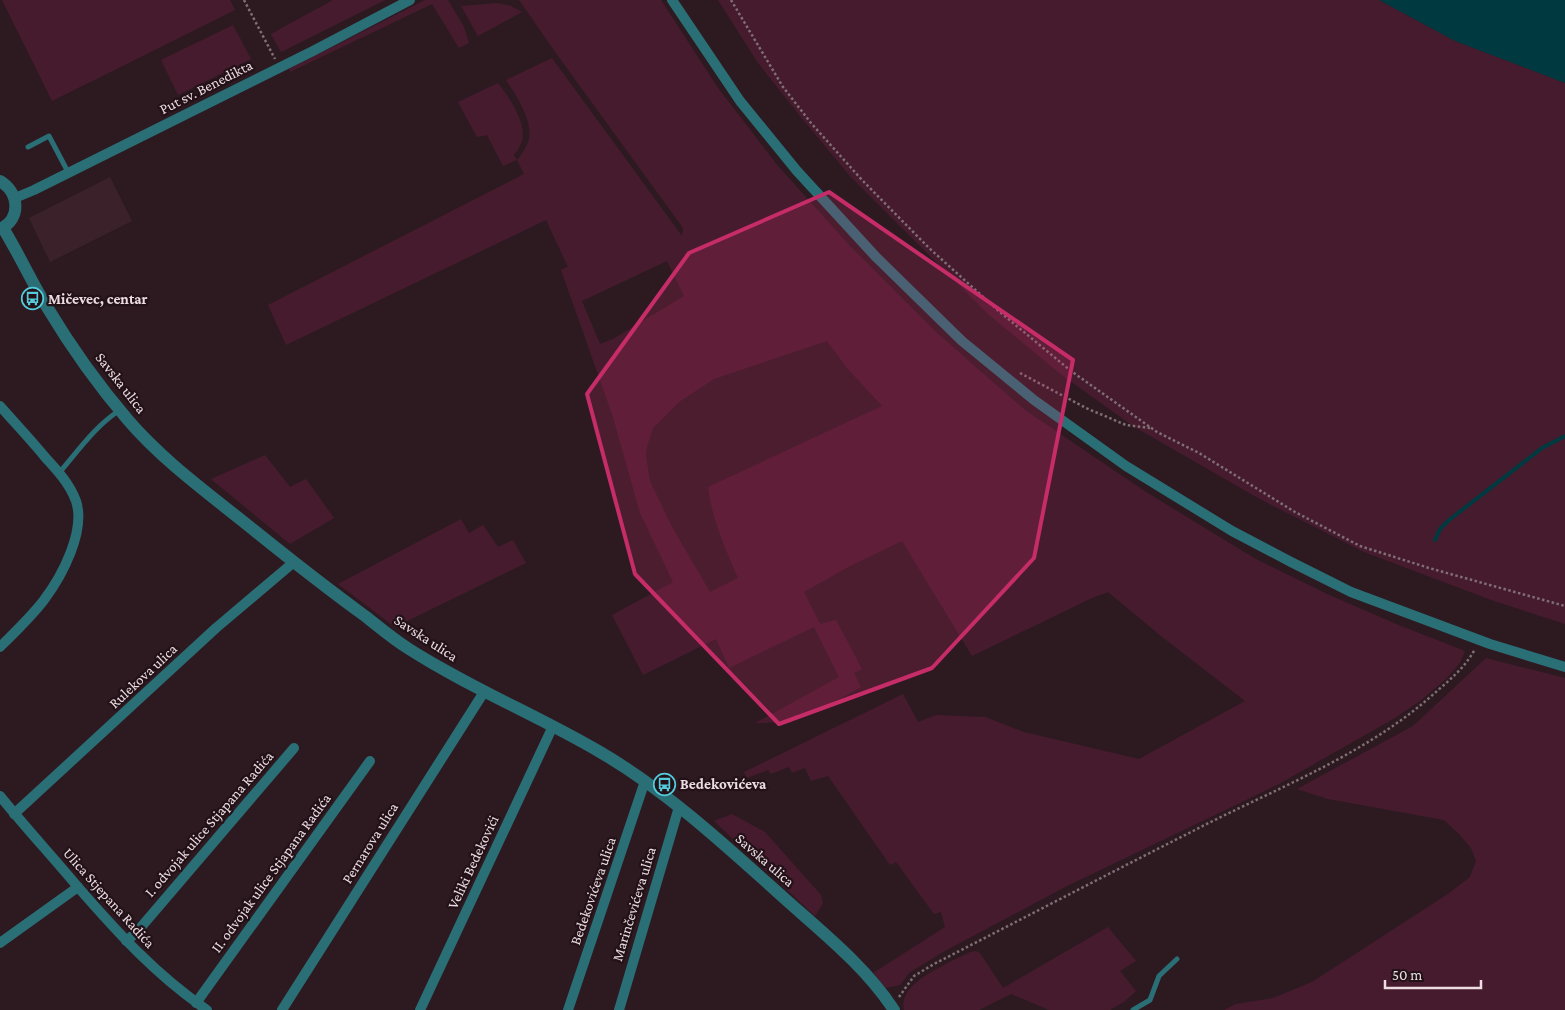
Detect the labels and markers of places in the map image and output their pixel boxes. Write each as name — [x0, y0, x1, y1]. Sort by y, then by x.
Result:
bus stop icon: Mičevec, centar — [20, 287, 44, 311]
place label: Mičevec, centar — [48, 291, 148, 307]
bus stop icon: Bedekovićeva — [652, 772, 676, 796]
place label: Bedekovićeva — [680, 776, 767, 792]

